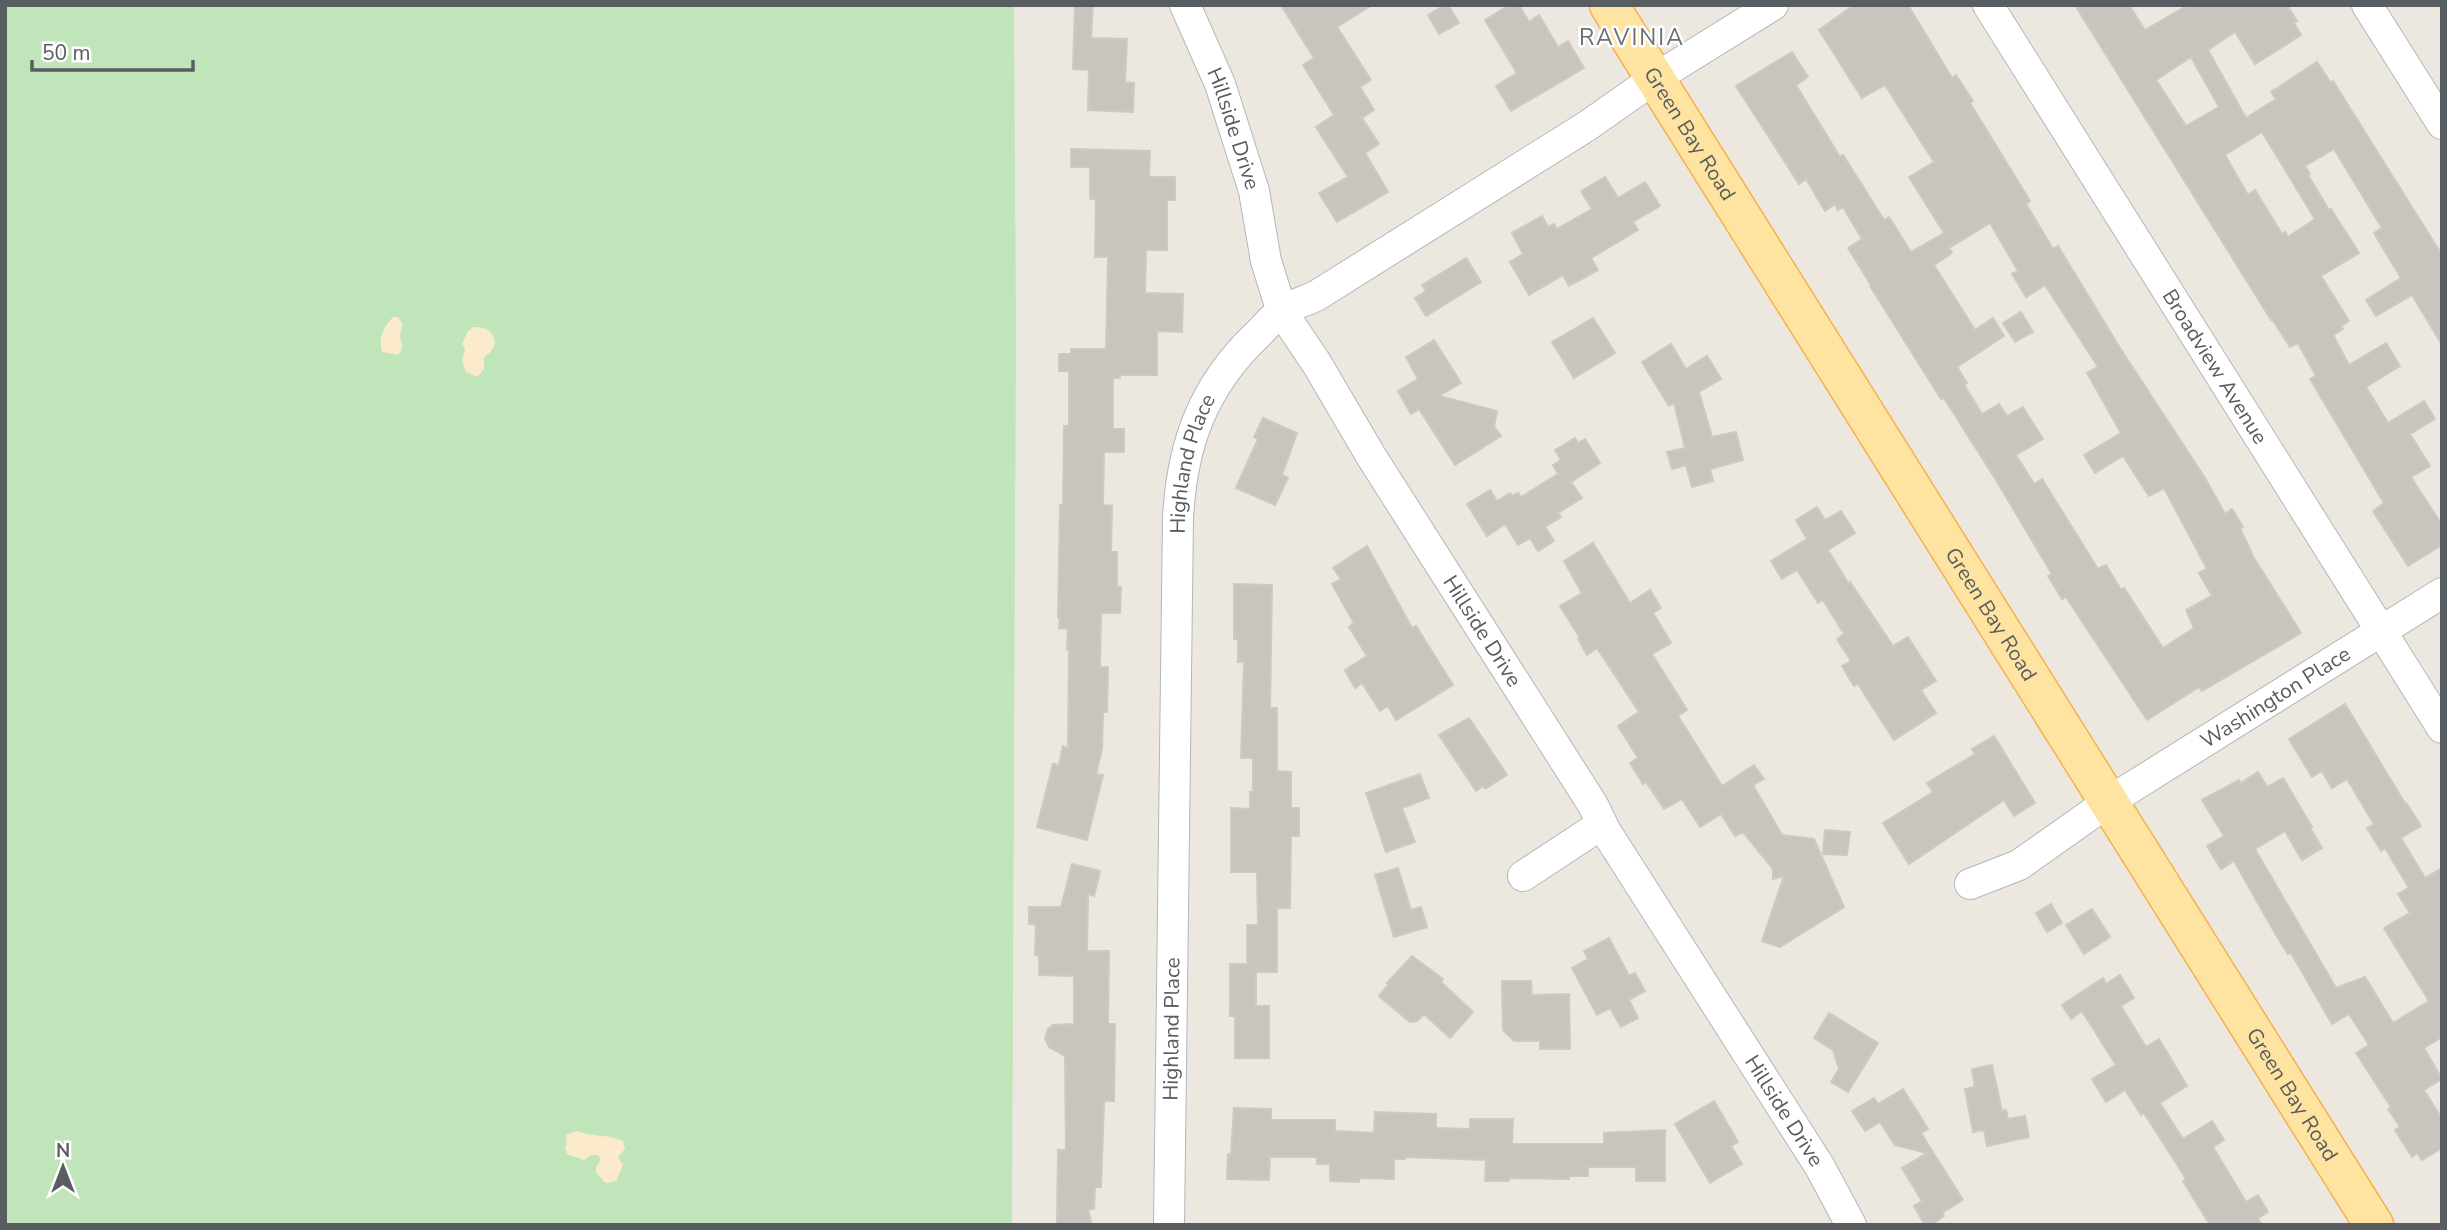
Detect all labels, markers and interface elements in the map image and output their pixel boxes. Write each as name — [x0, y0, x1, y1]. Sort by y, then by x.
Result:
district label: RAVINIA — [1579, 22, 1685, 53]
scale bar — [32, 28, 192, 72]
text: 50 m — [42, 39, 91, 67]
street label: Green Bay Road — [1637, 62, 1742, 206]
street label: Hillside Drive — [1200, 63, 1267, 193]
street label: Broadview Avenue — [2156, 284, 2274, 449]
street label: Highland Place — [1164, 389, 1222, 534]
street label: Green Bay Road — [1939, 542, 2043, 686]
street label: Hillside Drive — [1436, 570, 1528, 692]
street label: Washington Place — [2195, 640, 2356, 755]
street label: Highland Place — [1157, 957, 1186, 1101]
street label: Green Bay Road — [2240, 1022, 2345, 1167]
street label: Hillside Drive — [1738, 1050, 1830, 1172]
north arrow — [28, 1132, 98, 1202]
text: N — [56, 1138, 70, 1164]

